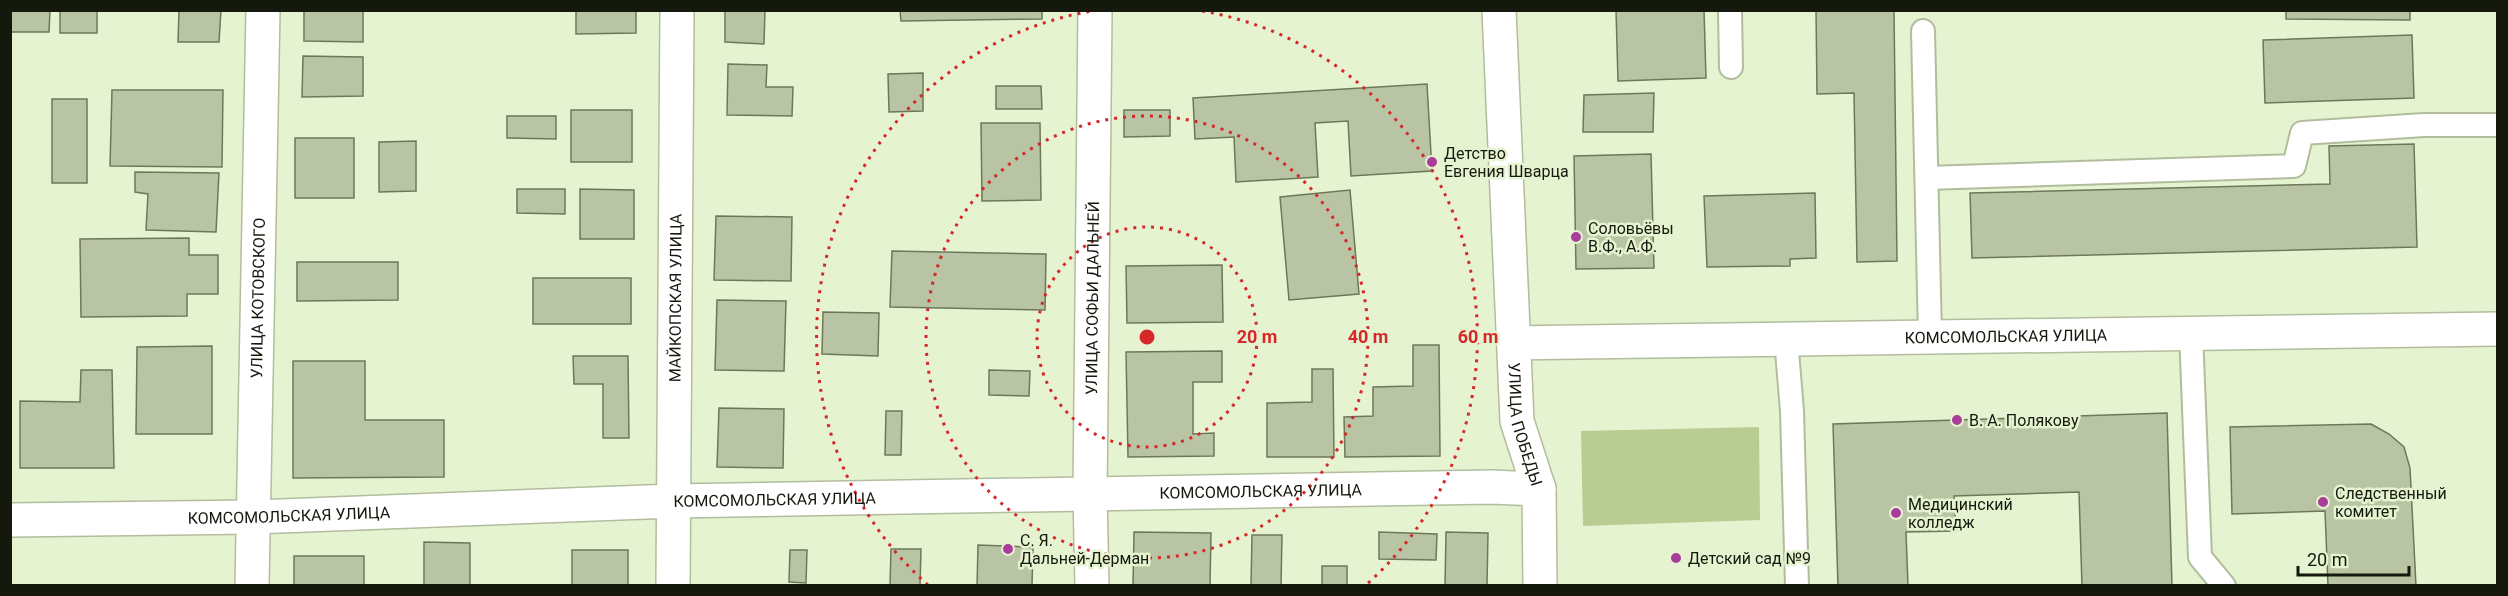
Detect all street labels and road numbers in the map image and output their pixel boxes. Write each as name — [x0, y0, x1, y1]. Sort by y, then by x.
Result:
street label: УЛИЦА СОФЬИ ДАЛЬНЕЙ — [1082, 201, 1103, 395]
street label: МАЙКОПСКАЯ УЛИЦА — [665, 213, 686, 382]
street label: УЛИЦА КОТОВСКОГО — [247, 218, 269, 379]
street label: КОМСОМОЛЬСКАЯ УЛИЦА — [1905, 326, 2108, 347]
street label: УЛИЦА ПОБЕДЫ — [1504, 362, 1546, 488]
street label: КОМСОМОЛЬСКАЯ УЛИЦА — [1159, 480, 1363, 503]
street label: КОМСОМОЛЬСКАЯ УЛИЦА — [673, 489, 877, 511]
street label: КОМСОМОЛЬСКАЯ УЛИЦА — [188, 503, 391, 528]

